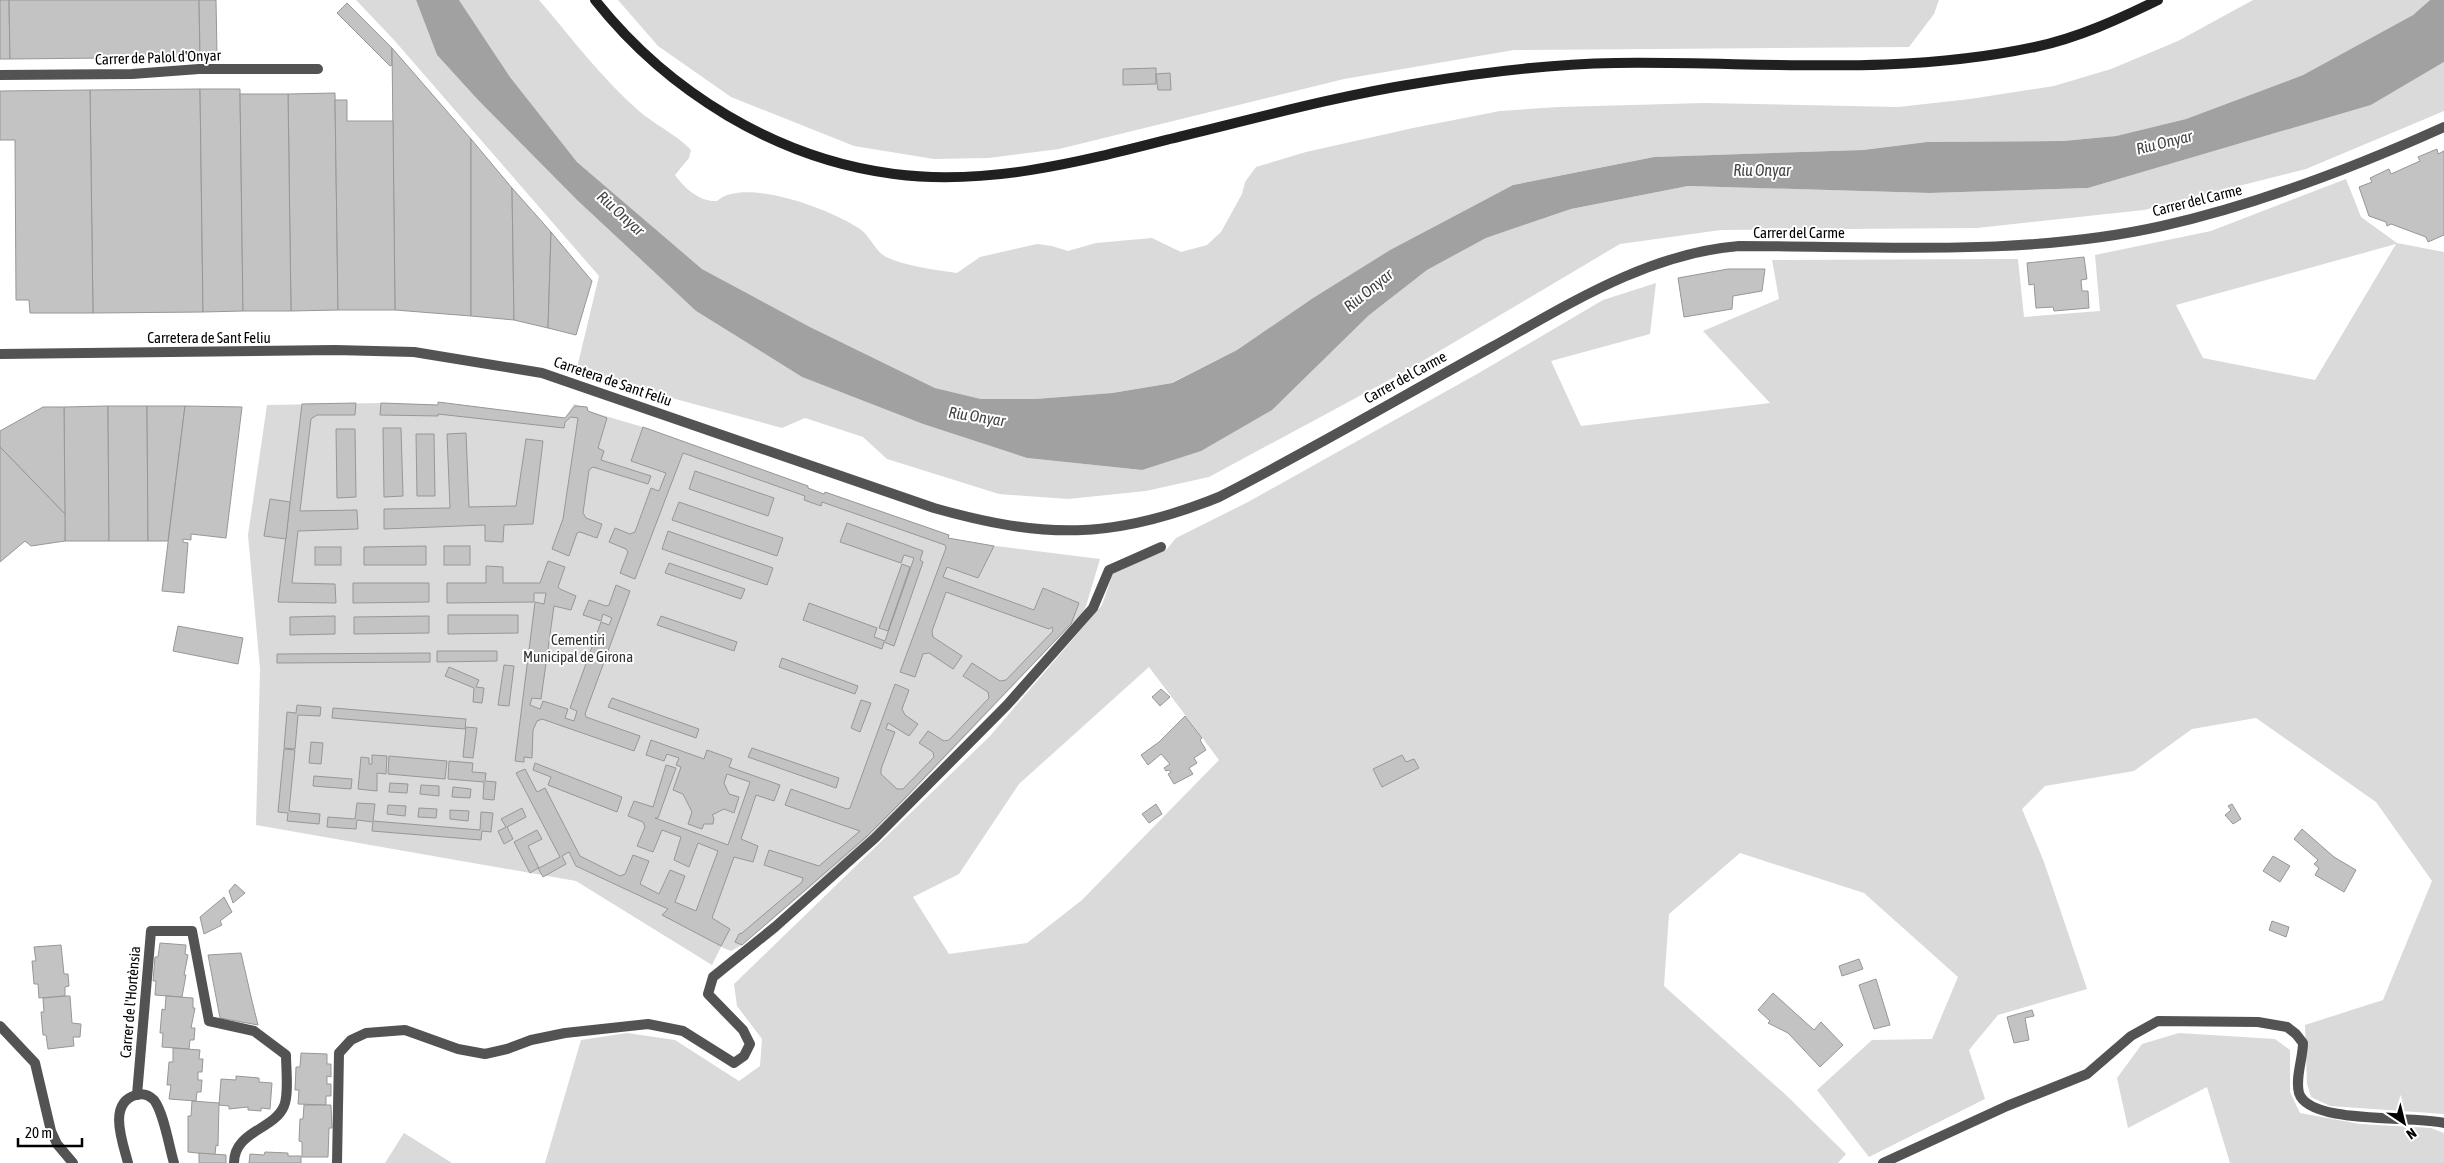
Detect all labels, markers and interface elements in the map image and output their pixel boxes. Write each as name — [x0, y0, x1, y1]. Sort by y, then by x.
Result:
street label: Carrer de Palol d'Onyar — [95, 46, 222, 68]
water label: Riu Onyar — [2134, 126, 2195, 159]
water label: Riu Onyar — [1733, 161, 1792, 180]
street label: Carrer del Carme — [2151, 181, 2244, 219]
water label: Riu Onyar — [593, 187, 649, 240]
street label: Carrer del Carme — [1753, 224, 1845, 241]
water label: Riu Onyar — [1340, 264, 1398, 316]
street label: Carretera de Sant Feliu — [147, 329, 271, 346]
street label: Carrer del Carme — [1361, 347, 1449, 407]
street label: Carretera de Sant Feliu — [552, 353, 674, 409]
water label: Riu Onyar — [947, 403, 1008, 431]
park label: Cementiri Municipal de Girona — [523, 631, 633, 665]
street label: Carrer de l'Hortènsia — [117, 945, 143, 1059]
north arrow — [2379, 1098, 2429, 1148]
scale bar — [18, 1116, 81, 1148]
text: 20 m — [25, 1124, 52, 1141]
text: N — [2403, 1125, 2419, 1143]

